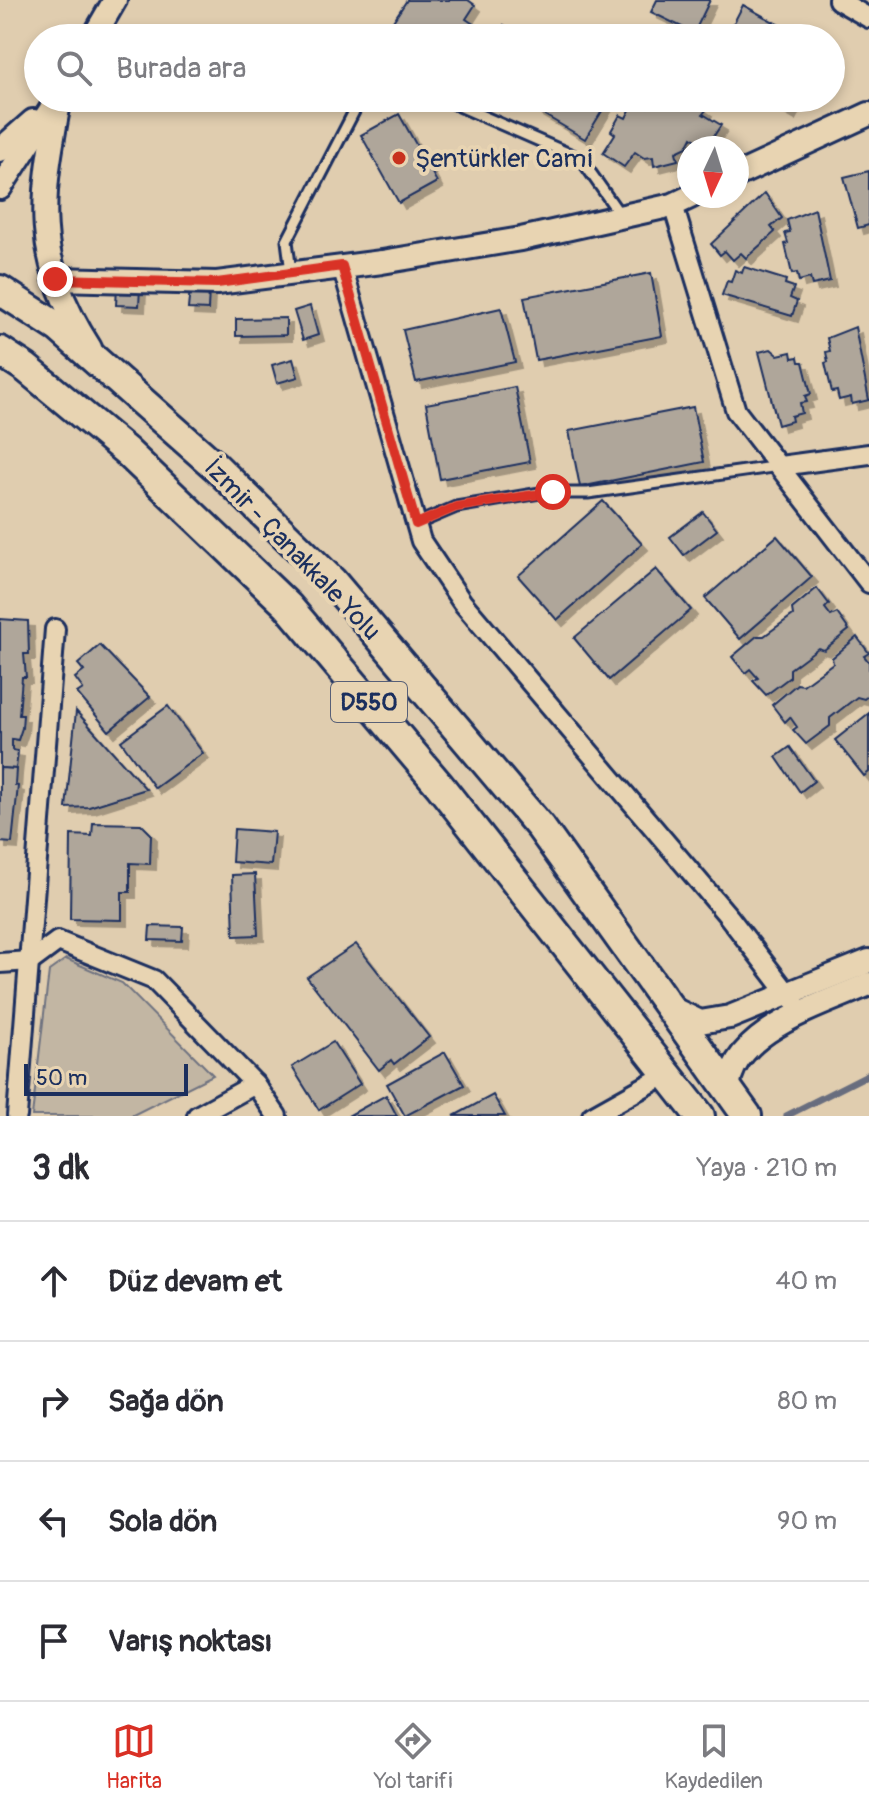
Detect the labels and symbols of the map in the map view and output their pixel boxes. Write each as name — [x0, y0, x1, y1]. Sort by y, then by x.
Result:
north arrow — [677, 136, 749, 208]
place label: Şentürkler Cami — [415, 143, 592, 175]
marker: Şentürkler Cami — [390, 149, 408, 167]
route end — [37, 261, 73, 297]
street label: İzmir - Çanakkale Yolu — [197, 452, 387, 647]
route start — [535, 474, 571, 510]
road number: D550 — [331, 682, 407, 722]
scale bar — [24, 1060, 188, 1096]

